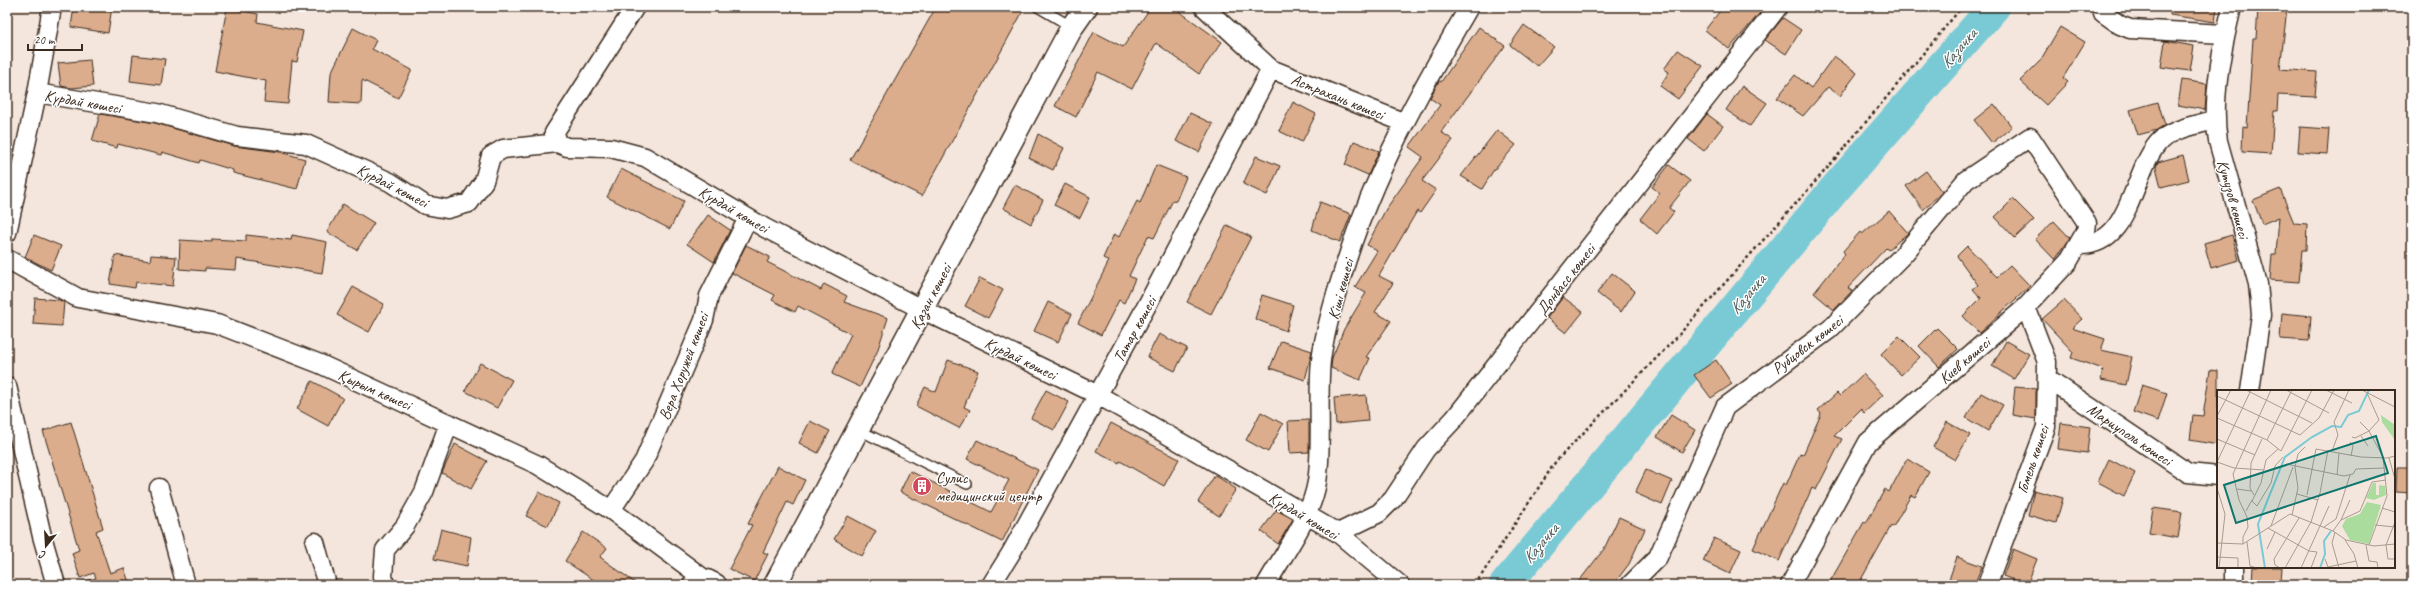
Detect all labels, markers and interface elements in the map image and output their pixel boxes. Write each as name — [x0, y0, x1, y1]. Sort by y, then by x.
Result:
water label: Казачка — [1935, 23, 1983, 73]
scale bar — [28, 26, 82, 52]
text: 20 m — [34, 32, 56, 48]
street label: Астрахань көшесі — [1288, 69, 1389, 125]
street label: Күрдай көшесі — [43, 85, 125, 119]
street label: Кутузов көшесі — [2212, 158, 2254, 243]
street label: Күрдай көшесі — [354, 159, 433, 213]
street label: Күрдай көшесі — [695, 182, 774, 239]
street label: Донбасс көшесі — [1532, 238, 1601, 319]
street label: Кіші көшесі — [1323, 255, 1359, 322]
street label: Қазан көшесі — [905, 259, 957, 332]
water label: Казачка — [1725, 268, 1772, 319]
street label: Татар көшесі — [1109, 291, 1162, 366]
street label: Вера Хоружей көшесі — [654, 308, 714, 423]
street label: Рубцовск көшесі — [1768, 310, 1849, 379]
street label: Киев көшесі — [1935, 332, 1996, 388]
street label: Күрдай көшесі — [981, 333, 1062, 386]
street label: Қырым көшесі — [335, 365, 416, 416]
inset map — [2217, 390, 2395, 568]
street label: Мариуполь көшесі — [2083, 399, 2177, 472]
street label: Гомель көшесі — [2012, 421, 2055, 496]
place label: Сулис медицинский центр — [936, 468, 1043, 506]
building icon: Сулис медицинский центр — [911, 475, 933, 497]
street label: Күрдай көшесі — [1265, 487, 1344, 545]
water label: Казачка — [1518, 517, 1565, 568]
north arrow — [26, 526, 66, 566]
text: С — [37, 548, 48, 563]

